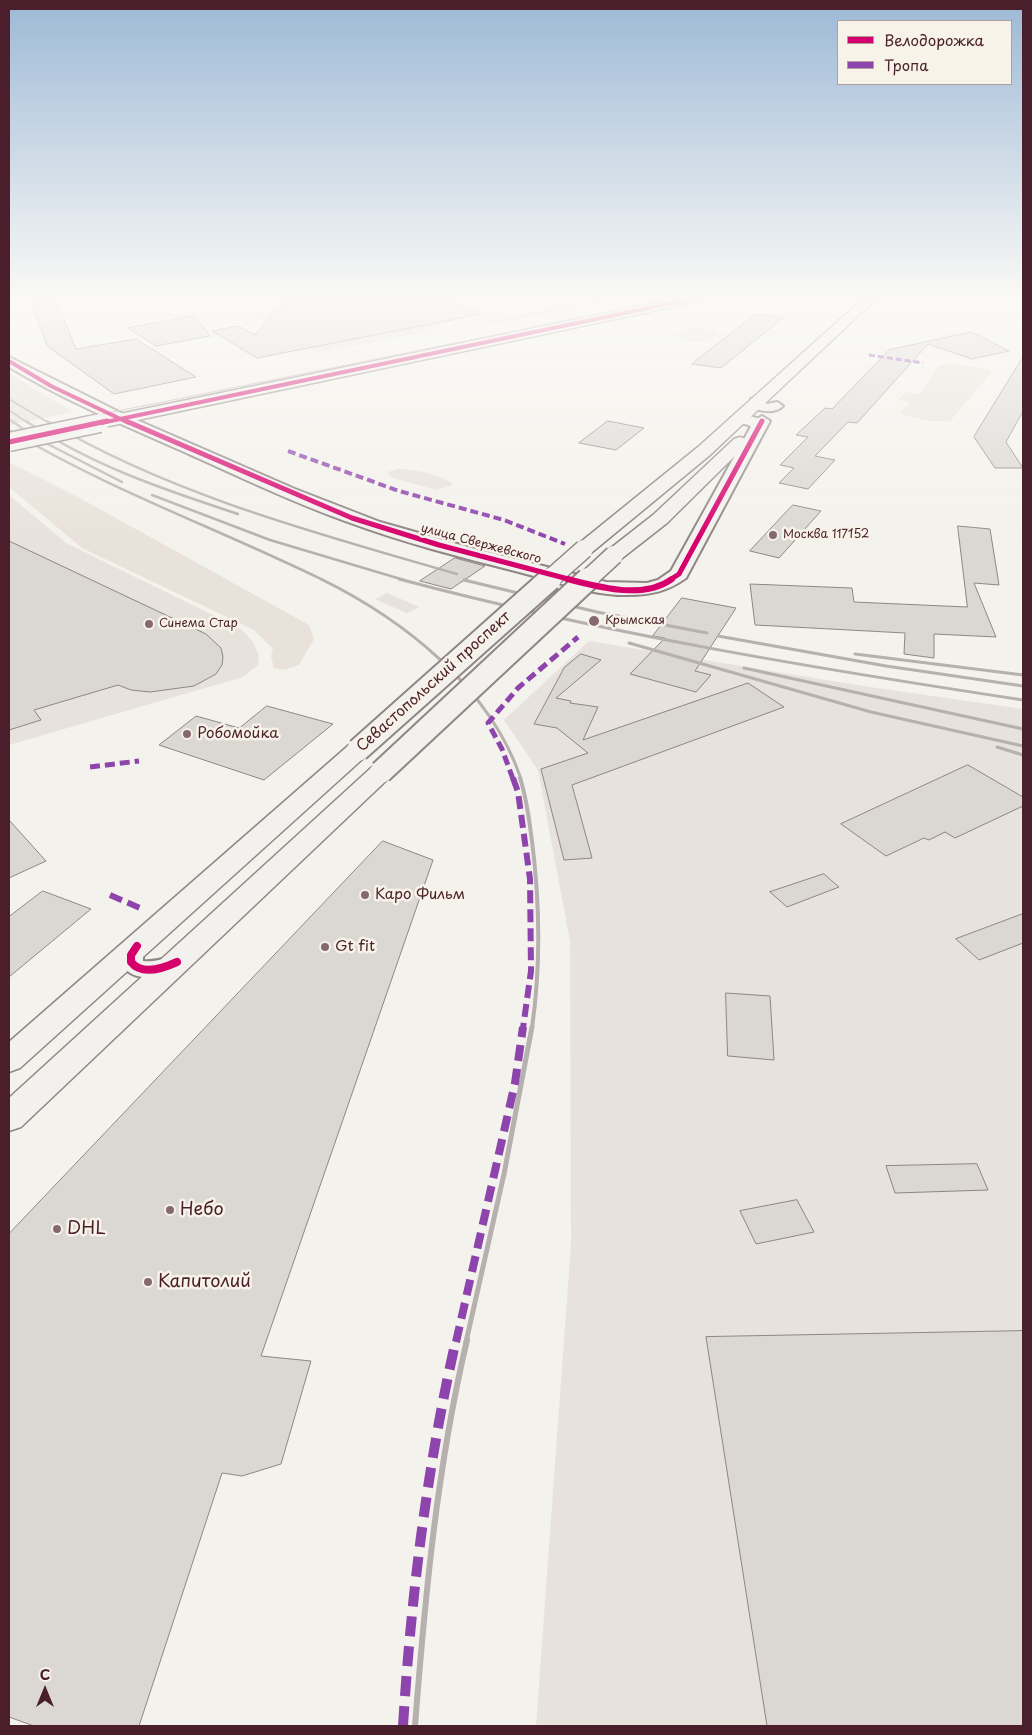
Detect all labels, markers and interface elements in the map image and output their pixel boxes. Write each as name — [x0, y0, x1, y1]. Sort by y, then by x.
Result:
legend — [837, 20, 1012, 85]
text: Велодорожка — [884, 28, 984, 51]
text: Тропа — [884, 53, 929, 76]
street label: улица Свержевского — [419, 521, 543, 567]
place label: Москва 117152 — [783, 528, 869, 542]
marker: Москва 117152 — [767, 529, 779, 541]
street label: Севастопольский проспект — [353, 608, 515, 756]
marker: Крымская — [587, 614, 601, 628]
place label: Крымская — [605, 614, 665, 628]
place label: Синема Стар — [159, 617, 238, 631]
marker: Синема Стар — [143, 618, 155, 630]
place label: Робомойка — [197, 725, 279, 743]
marker: Робомойка — [181, 728, 193, 740]
place label: Каро Фильм — [375, 886, 465, 904]
marker: Каро Фильм — [359, 889, 371, 901]
place label: Gt fit — [335, 938, 375, 956]
marker: Gt fit — [319, 941, 331, 953]
place label: Небо — [180, 1199, 224, 1221]
marker: Небо — [164, 1204, 176, 1216]
place label: DHL — [67, 1218, 106, 1240]
marker: DHL — [51, 1223, 63, 1235]
place label: Капитолий — [158, 1271, 251, 1293]
marker: Капитолий — [142, 1276, 154, 1288]
text: С — [40, 1664, 50, 1685]
north arrow — [20, 1665, 70, 1715]

